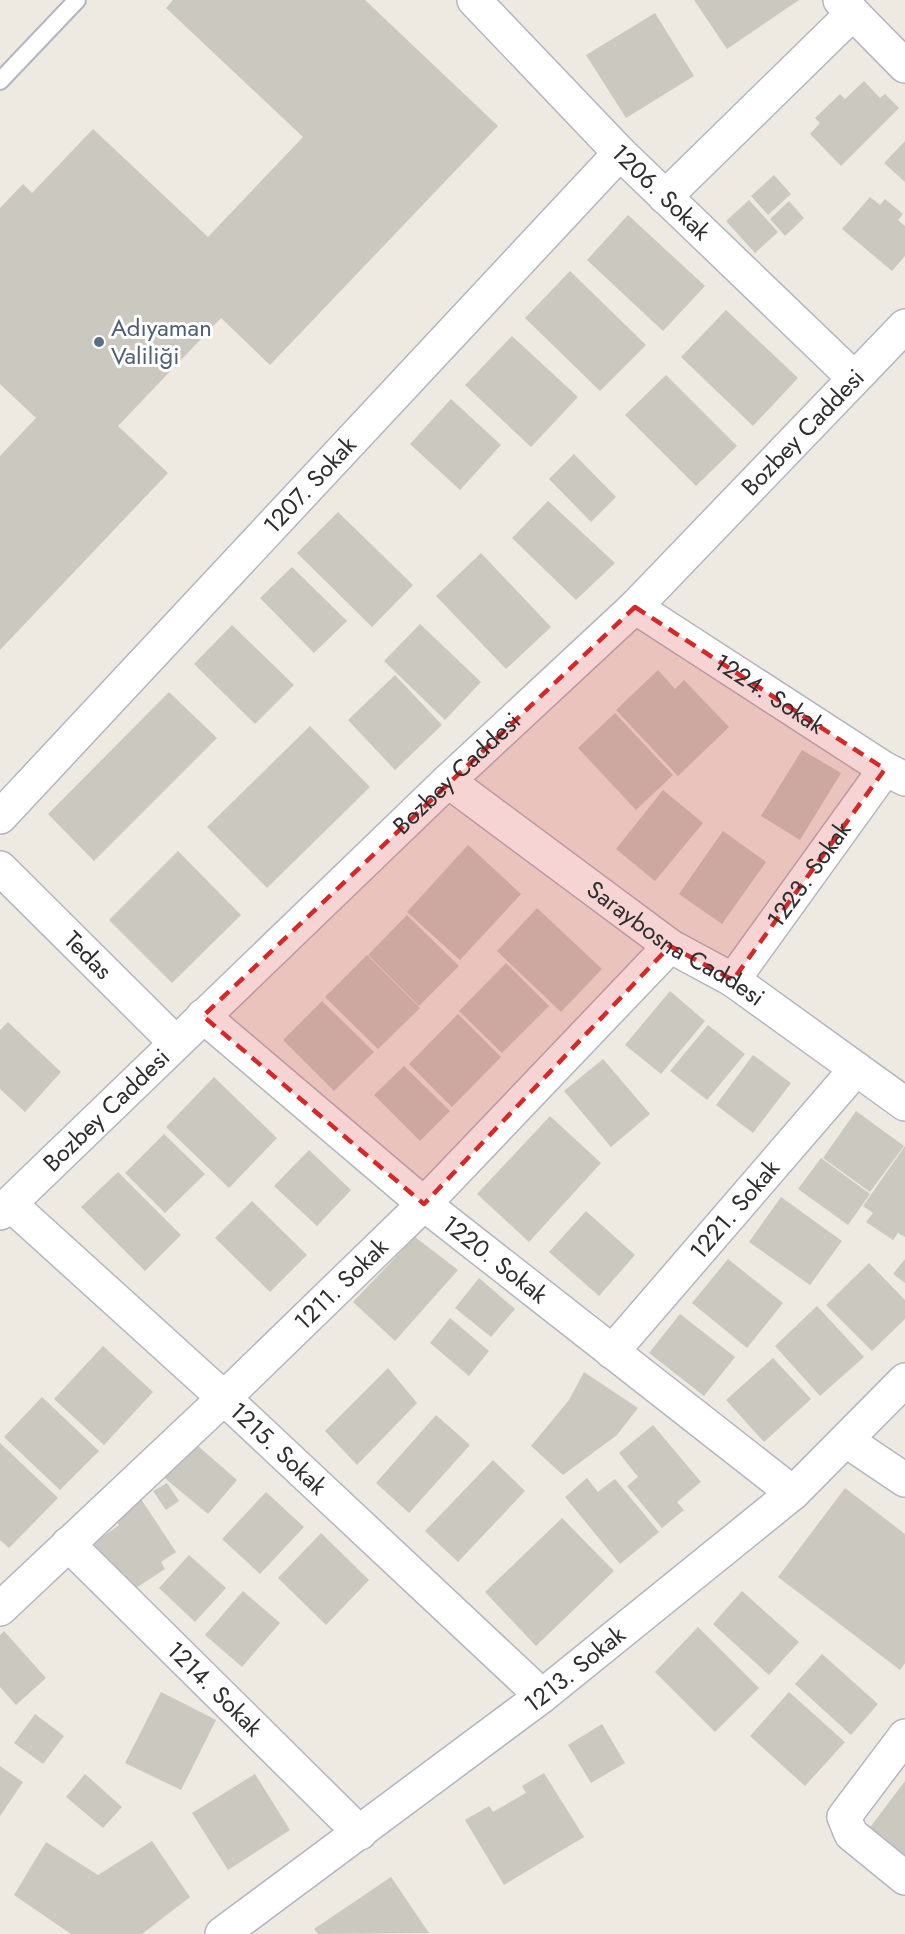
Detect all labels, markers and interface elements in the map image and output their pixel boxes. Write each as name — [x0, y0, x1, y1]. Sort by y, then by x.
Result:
street label: 1206. Sokak — [603, 136, 719, 248]
place label: Adıyaman Valiliği — [111, 310, 212, 373]
marker: Adıyaman Valiliği — [92, 335, 106, 349]
street label: Bozbey Caddesi — [733, 361, 872, 503]
street label: 1207. Sokak — [255, 428, 364, 542]
street label: 1224. Sokak — [707, 645, 832, 743]
street label: Bozbey Caddesi — [385, 704, 528, 842]
street label: 1223. Sokak — [758, 813, 859, 935]
street label: Saraybosna Caddesi — [580, 872, 772, 1014]
street label: Tedas — [56, 923, 120, 987]
street label: Bozbey Caddesi — [35, 1040, 177, 1180]
street label: 1221. Sokak — [681, 1151, 788, 1267]
street label: 1220. Sokak — [435, 1206, 556, 1312]
street label: 1211. Sokak — [286, 1230, 396, 1338]
street label: 1215. Sokak — [222, 1394, 335, 1503]
street label: 1213. Sokak — [516, 1617, 633, 1721]
street label: 1214. Sokak — [159, 1633, 271, 1744]

